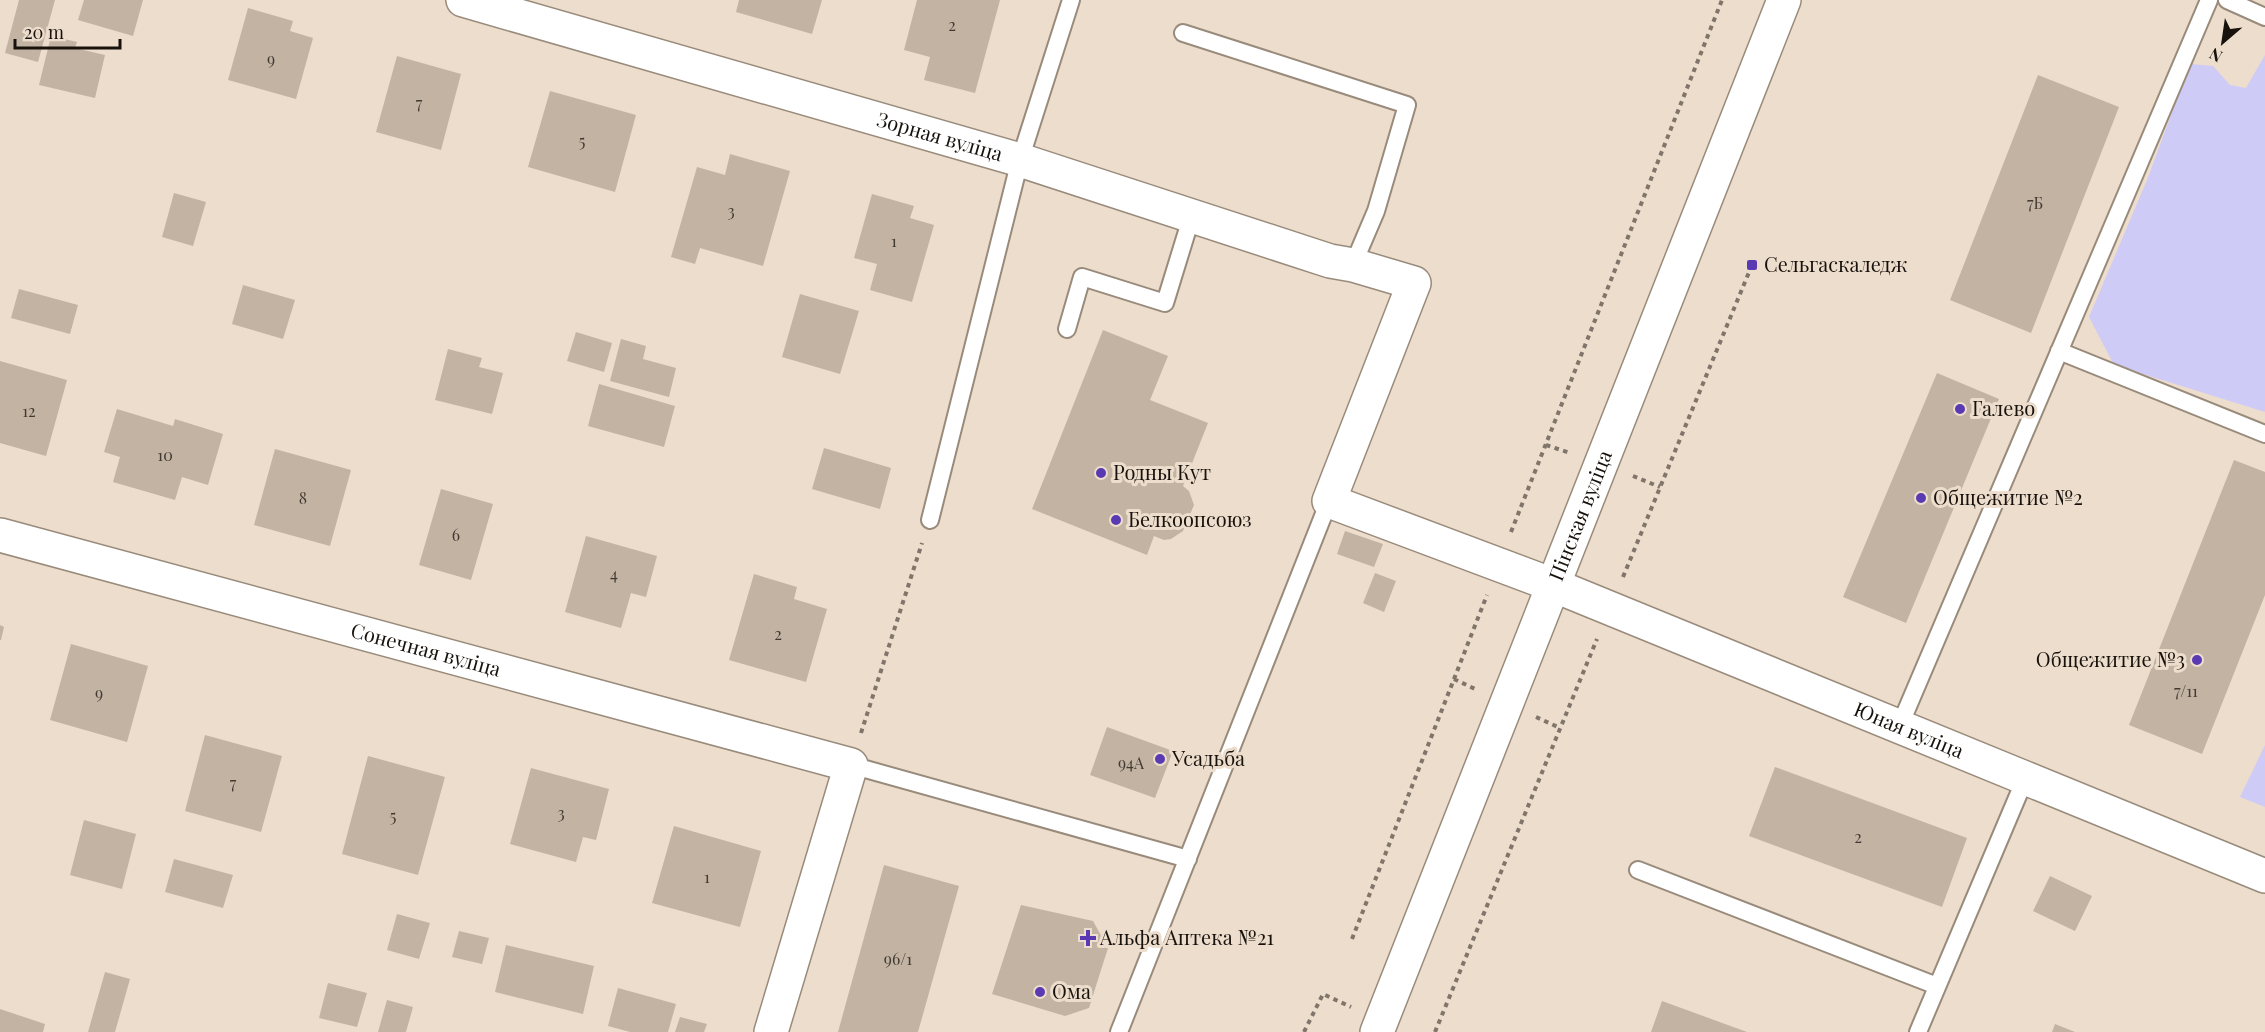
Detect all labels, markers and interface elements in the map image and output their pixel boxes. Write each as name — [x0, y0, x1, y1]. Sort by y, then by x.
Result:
scale bar — [15, 12, 120, 50]
north arrow — [2193, 12, 2253, 72]
house number: 2 — [948, 14, 956, 35]
text: 20 m — [24, 20, 64, 44]
text: N — [2205, 43, 2226, 68]
house number: 9 — [267, 48, 275, 69]
house number: 7 — [416, 92, 423, 113]
street label: Зорная вуліца — [874, 105, 1006, 166]
house number: 5 — [579, 130, 585, 151]
house number: 7Б — [2027, 192, 2043, 213]
house number: 3 — [727, 200, 735, 221]
house number: 1 — [891, 230, 897, 251]
place label: Сельгаскаледж — [1764, 250, 1908, 277]
marker: Сельгаскаледж — [1745, 258, 1759, 272]
place label: Галево — [1972, 394, 2035, 421]
house number: 12 — [22, 400, 36, 421]
marker: Галево — [1953, 402, 1967, 416]
house number: 10 — [157, 444, 173, 465]
street label: Пінская вуліца — [1541, 446, 1617, 584]
place label: Родны Кут — [1113, 458, 1211, 485]
marker: Родны Кут — [1094, 466, 1108, 480]
place label: Общежитие №2 — [1933, 483, 2083, 510]
house number: 8 — [299, 487, 307, 508]
marker: Общежитие №2 — [1914, 491, 1928, 505]
place label: Белкоопсоюз — [1128, 505, 1252, 532]
marker: Белкоопсоюз — [1109, 513, 1123, 527]
house number: 6 — [452, 524, 460, 545]
house number: 4 — [610, 563, 618, 584]
street label: Сонечная вуліца — [348, 615, 504, 682]
house number: 2 — [774, 623, 782, 644]
place label: Общежитие №3 — [2036, 645, 2185, 672]
marker: Общежитие №3 — [2190, 653, 2204, 667]
house number: 7/11 — [2174, 680, 2198, 701]
house number: 9 — [95, 682, 103, 703]
street label: Юная вуліца — [1850, 695, 1968, 763]
place label: Усадьба — [1171, 744, 1245, 771]
house number: 94А — [1118, 752, 1145, 773]
marker: Усадьба — [1153, 752, 1167, 766]
house number: 7 — [230, 772, 237, 793]
house number: 3 — [557, 802, 565, 823]
house number: 5 — [390, 805, 396, 826]
house number: 2 — [1854, 826, 1862, 847]
house number: 1 — [704, 866, 710, 887]
place label: Альфа Аптека №21 — [1099, 923, 1274, 950]
marker: Альфа Аптека №21 — [1081, 931, 1095, 945]
house number: 96/1 — [884, 948, 912, 969]
place label: Ома — [1052, 977, 1091, 1004]
marker: Ома — [1033, 985, 1047, 999]

